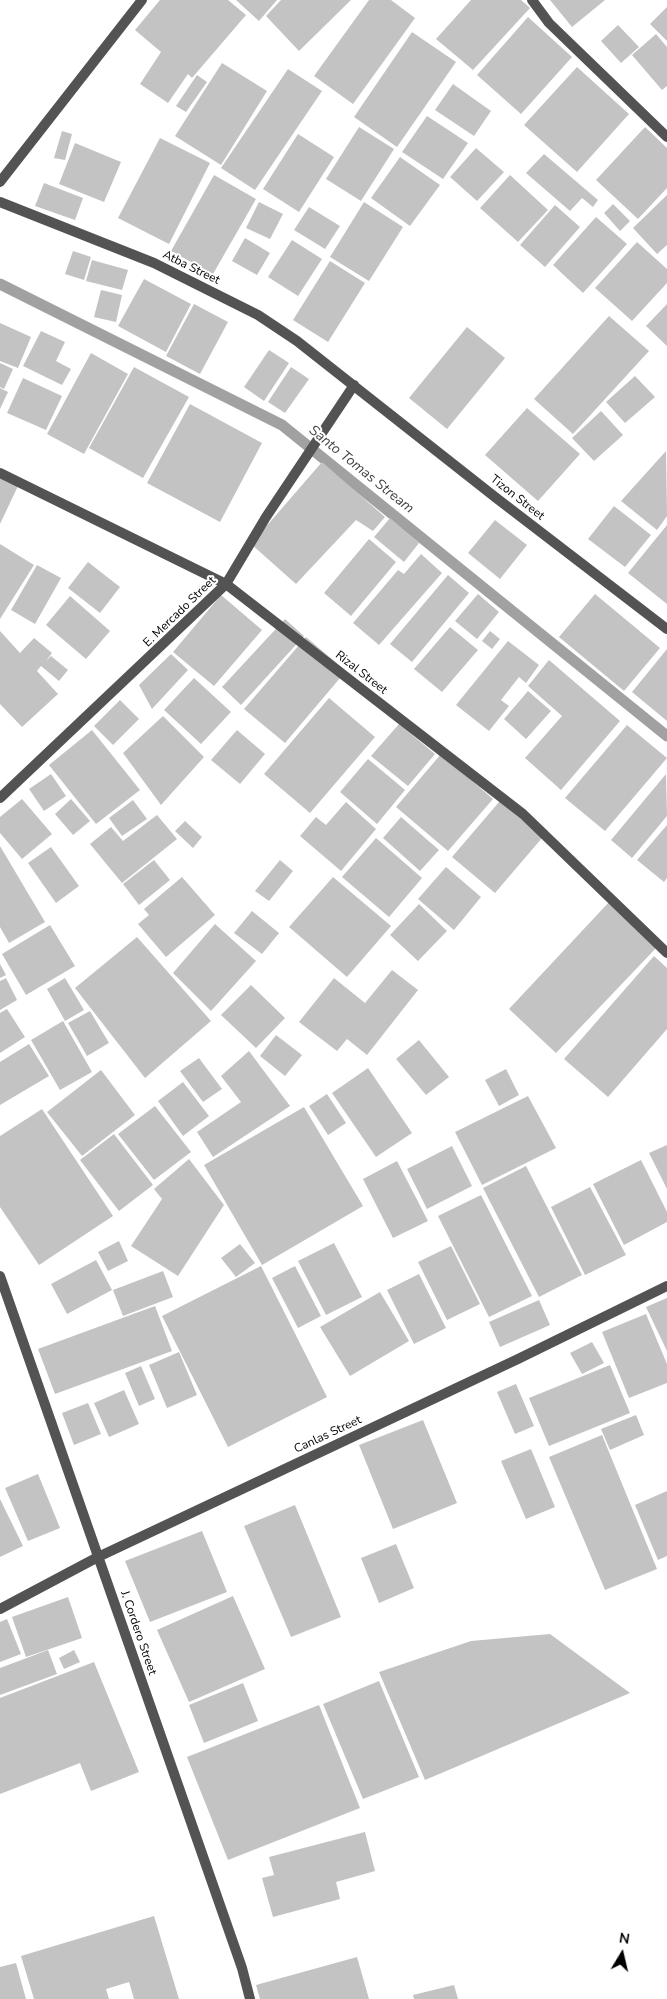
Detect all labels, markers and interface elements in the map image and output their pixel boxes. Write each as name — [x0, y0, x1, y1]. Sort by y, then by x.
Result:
street label: Atba Street — [160, 248, 222, 288]
water label: Santo Tomas Stream — [305, 422, 417, 518]
street label: Tizon Street — [487, 472, 547, 524]
street label: E. Mercado Street — [141, 574, 219, 650]
street label: Rizal Street — [332, 648, 390, 698]
street label: Canlas Street — [292, 1413, 364, 1457]
street label: J. Cordero Street — [117, 1589, 159, 1677]
text: N — [618, 1928, 631, 1949]
north arrow — [597, 1929, 647, 1979]

